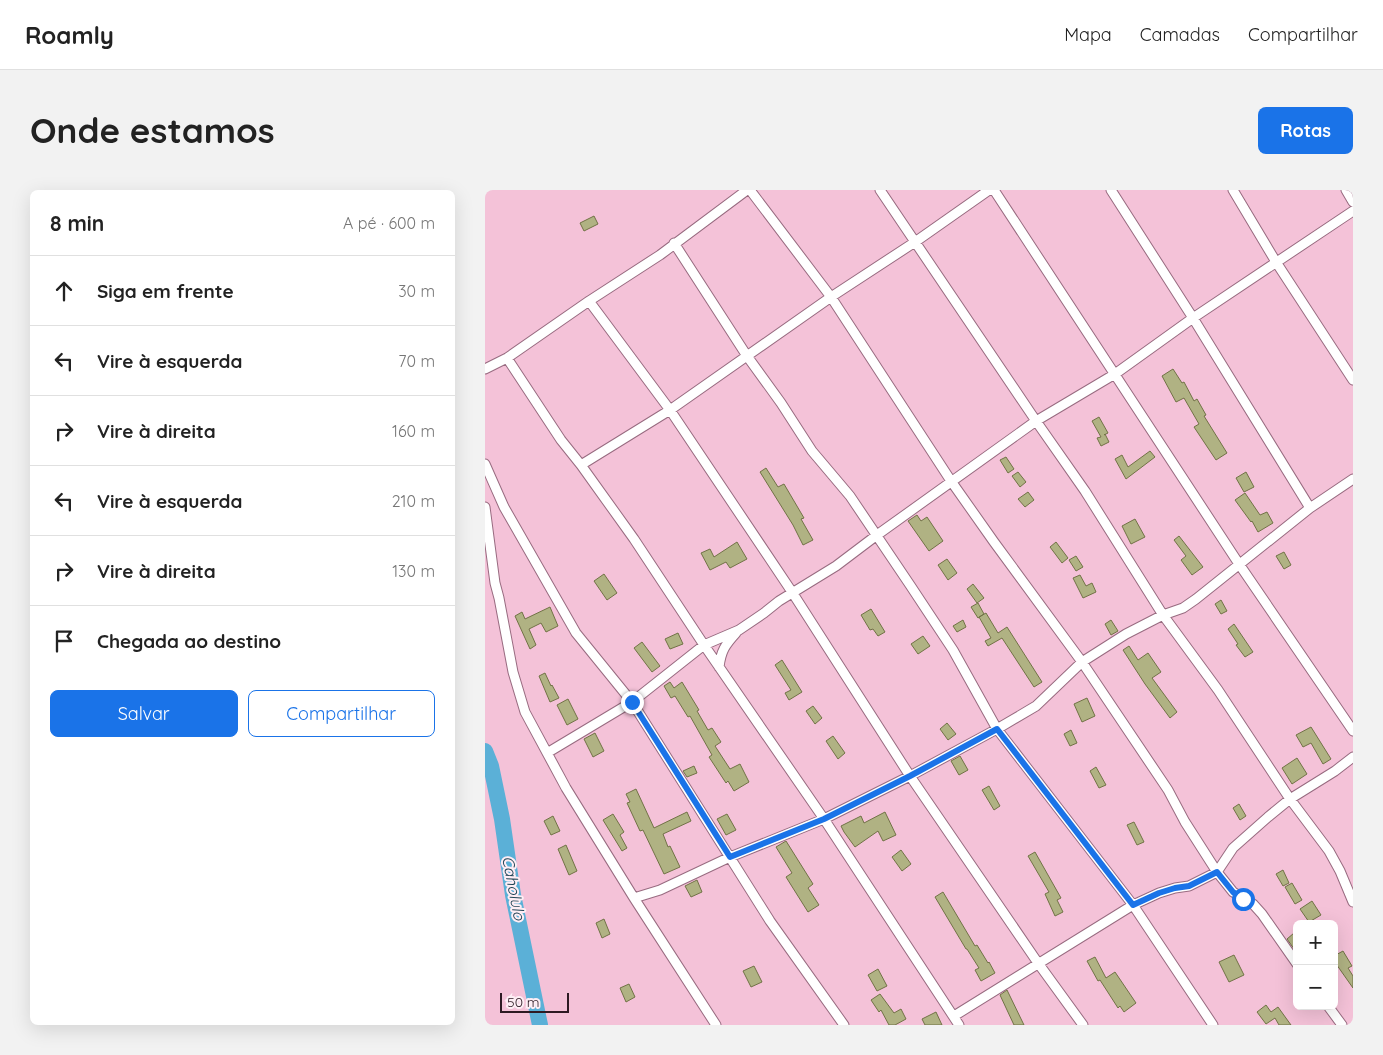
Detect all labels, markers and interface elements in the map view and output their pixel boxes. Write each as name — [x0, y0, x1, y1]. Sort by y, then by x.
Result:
text: Roamly — [25, 20, 114, 50]
text: Mapa — [1064, 23, 1112, 46]
text: Camadas — [1140, 23, 1220, 46]
text: Compartilhar — [1248, 23, 1358, 46]
button: Rotas — [1258, 107, 1353, 154]
text: Onde estamos — [30, 108, 275, 152]
text: 8 min — [50, 210, 104, 236]
text: A pé · 600 m — [343, 213, 435, 233]
icon: ahead — [50, 277, 78, 305]
text: Siga em frente — [97, 279, 234, 303]
text: 30 m — [398, 281, 435, 301]
icon: left — [50, 347, 78, 375]
text: Vire à esquerda — [97, 349, 242, 373]
text: 70 m — [398, 351, 435, 371]
icon: right — [50, 417, 78, 445]
text: Vire à direita — [97, 419, 216, 443]
text: 160 m — [392, 421, 435, 441]
icon: left — [50, 487, 78, 515]
text: Vire à esquerda — [97, 489, 242, 513]
text: 210 m — [392, 491, 435, 511]
icon: right — [50, 557, 78, 585]
text: Vire à direita — [97, 559, 216, 583]
text: 130 m — [392, 561, 435, 581]
icon: arrive — [50, 627, 78, 655]
text: Chegada ao destino — [97, 629, 281, 653]
button: Salvar — [50, 690, 238, 737]
button: Compartilhar — [248, 690, 435, 737]
route end — [621, 691, 644, 714]
water label: Caholulo — [498, 854, 530, 923]
route start — [1232, 888, 1255, 911]
map controls — [1293, 920, 1338, 1010]
button: + — [1293, 920, 1338, 965]
button: − — [1293, 965, 1338, 1010]
scale bar — [500, 990, 569, 1013]
text: 50 m — [507, 993, 540, 1011]

